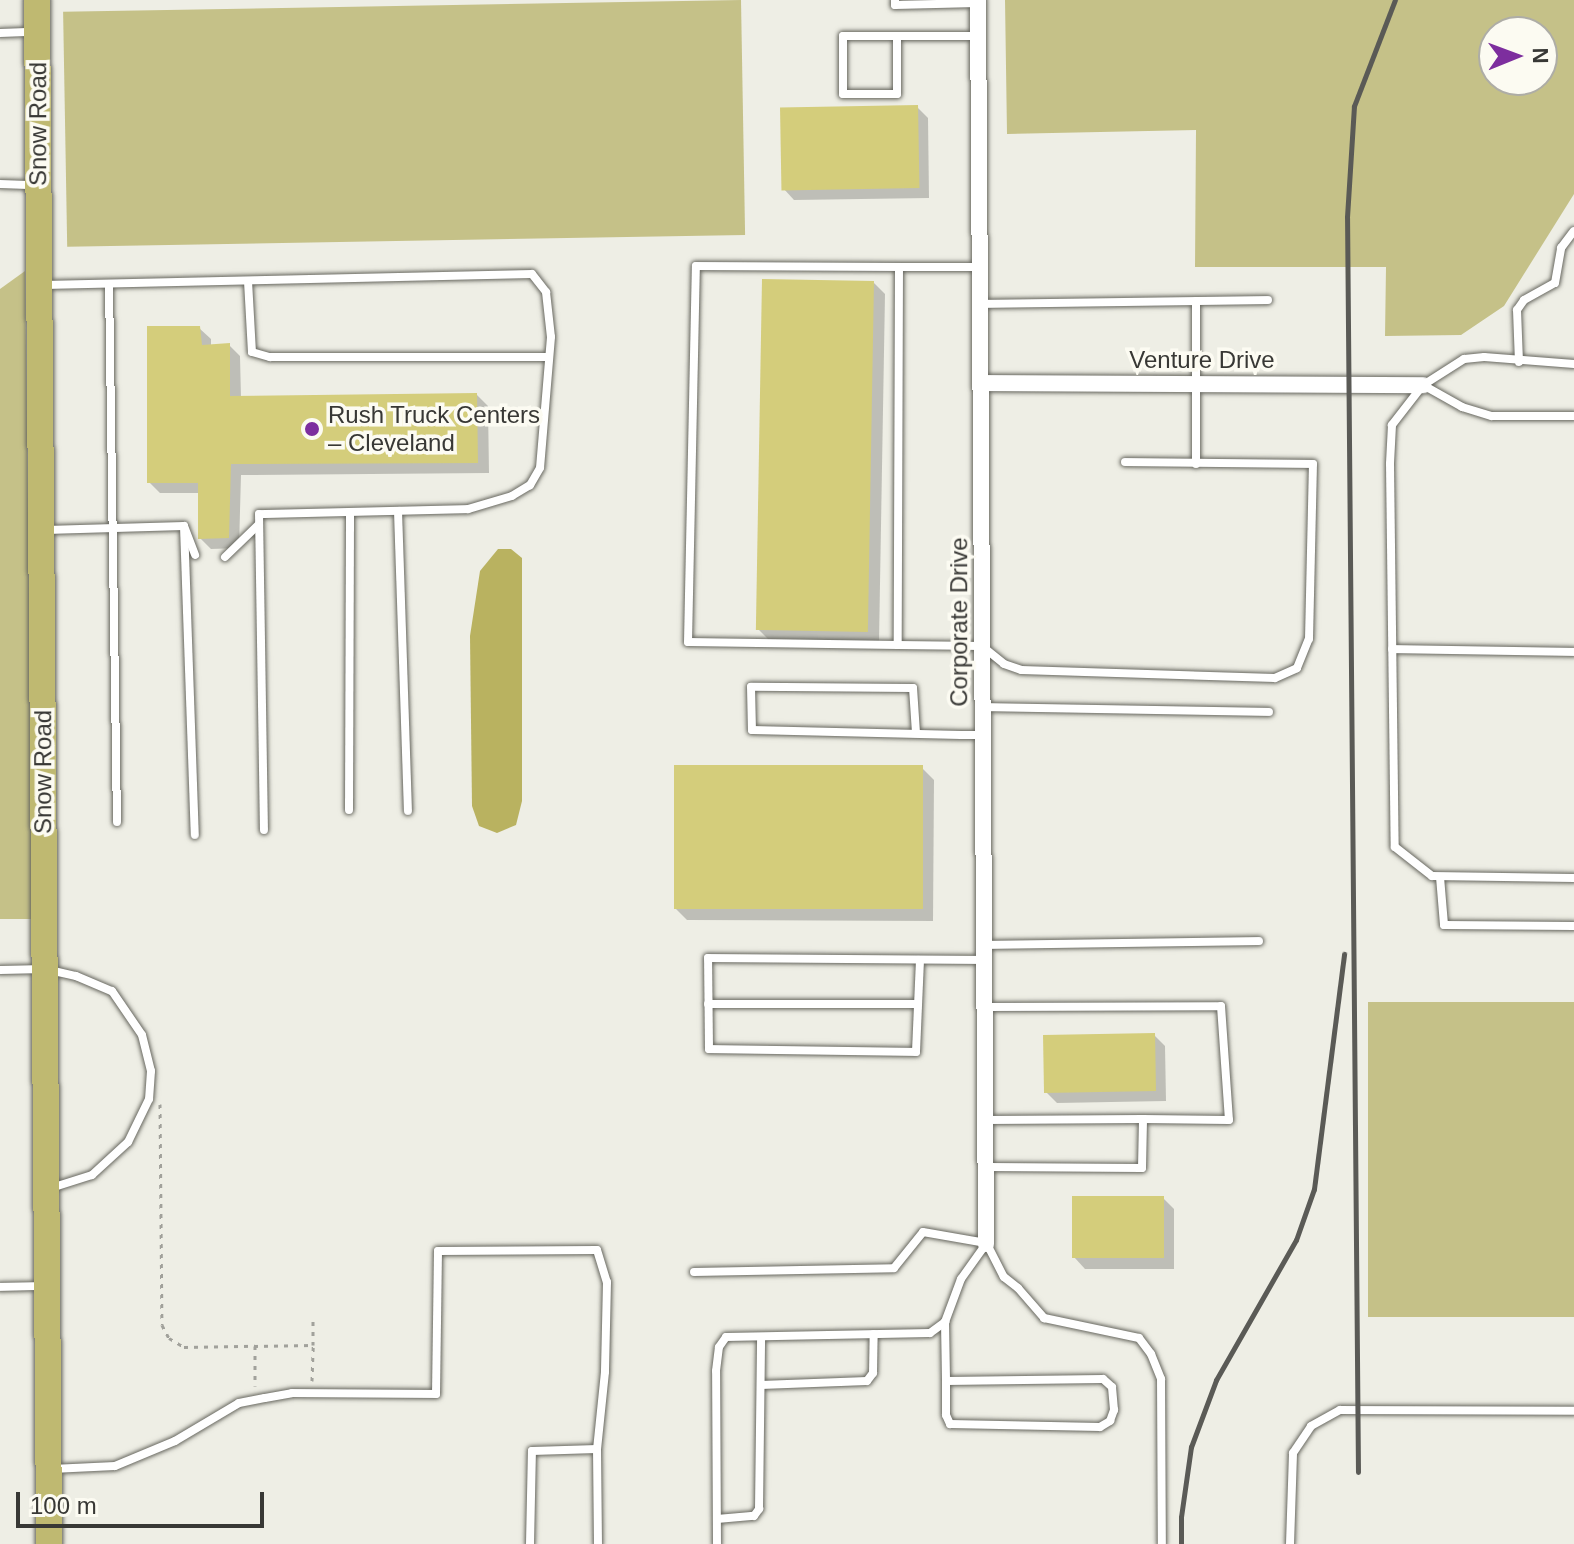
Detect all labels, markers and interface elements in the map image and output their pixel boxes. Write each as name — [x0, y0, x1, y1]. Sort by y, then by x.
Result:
north arrow — [1478, 16, 1558, 96]
text: N — [1528, 47, 1553, 64]
street label: Snow Road — [24, 62, 52, 186]
street label: Venture Drive — [1129, 346, 1275, 374]
place label: Rush Truck Centers – Cleveland — [328, 401, 541, 457]
marker: Rush Truck Centers – Cleveland — [303, 420, 321, 438]
street label: Corporate Drive — [945, 537, 973, 707]
street label: Snow Road — [29, 710, 57, 834]
scale bar — [20, 1476, 268, 1526]
text: 100 m — [30, 1492, 97, 1519]

